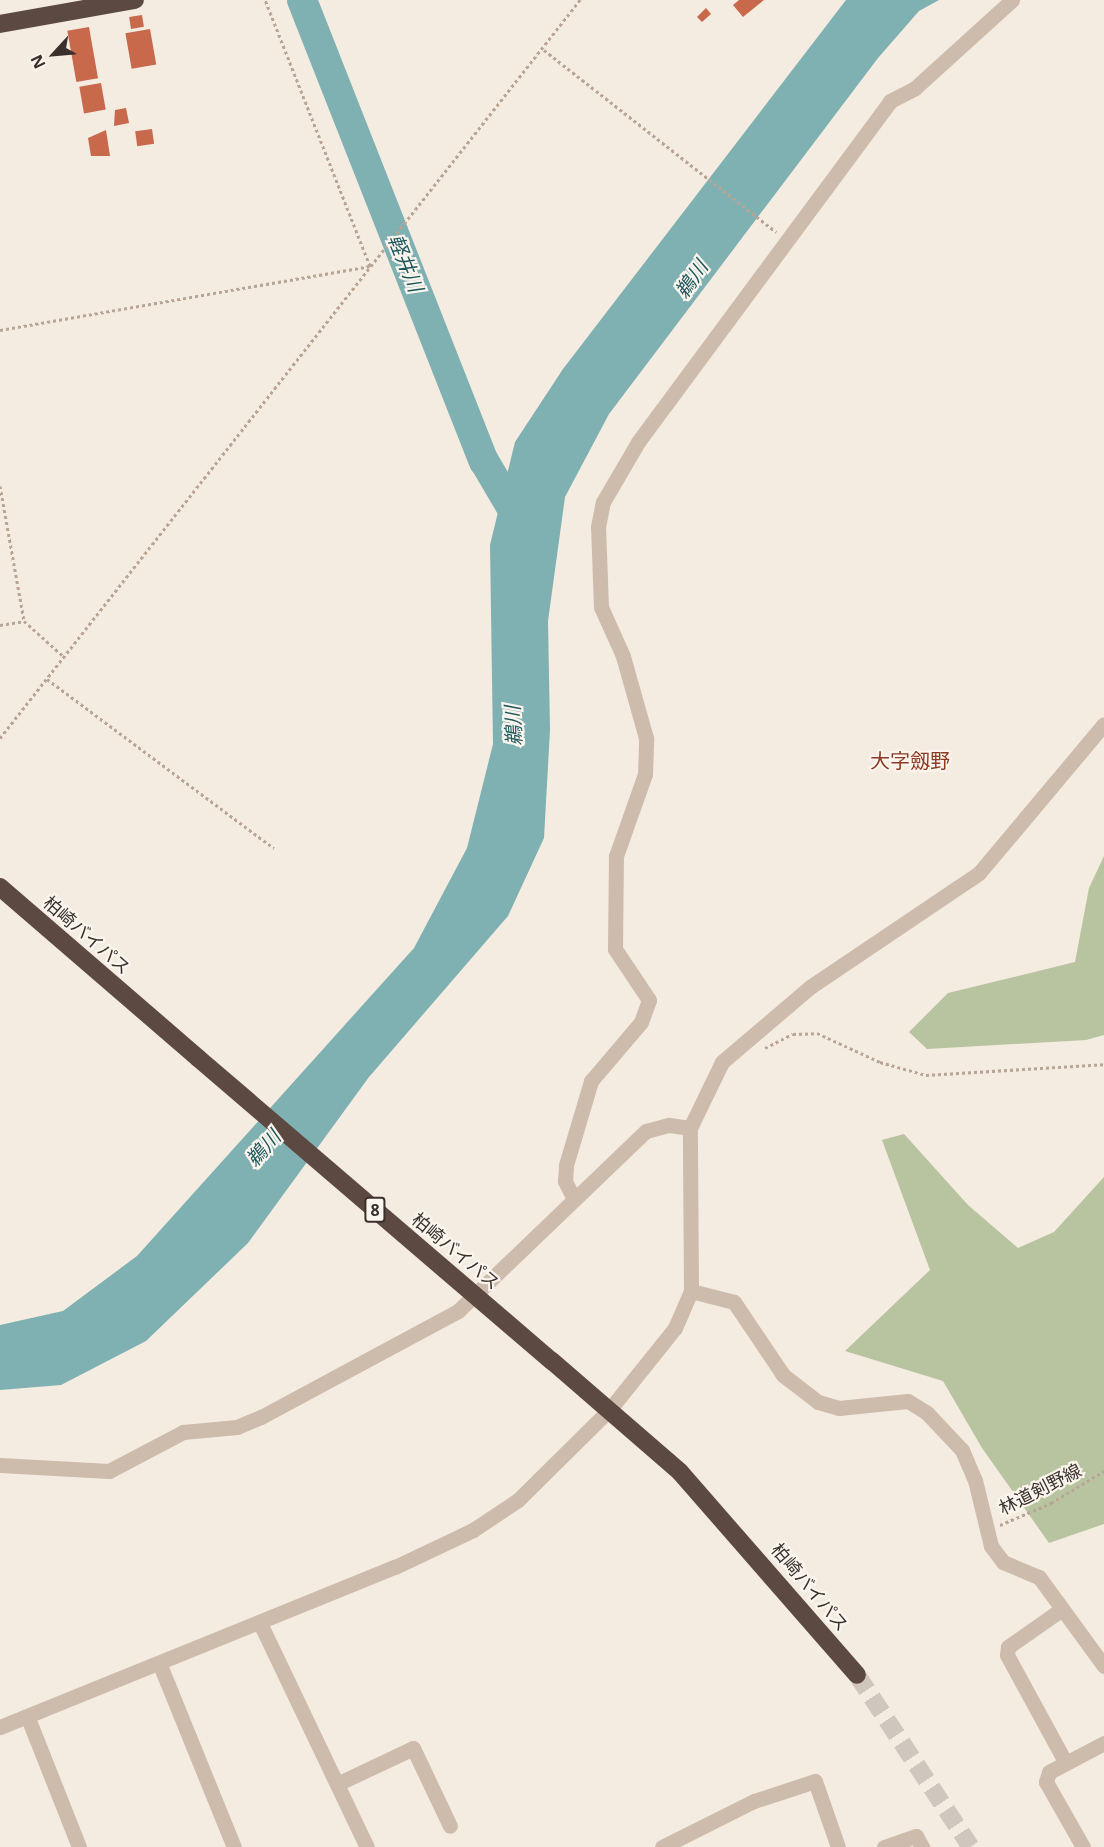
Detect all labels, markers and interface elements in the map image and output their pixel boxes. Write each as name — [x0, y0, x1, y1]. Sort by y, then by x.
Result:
north arrow — [24, 24, 84, 84]
text: N — [25, 51, 51, 73]
water label: 軽井川 — [384, 231, 428, 295]
water label: 鵜川 — [670, 256, 712, 302]
water label: 鵜川 — [500, 705, 526, 747]
district label: 大字劔野 — [870, 748, 950, 772]
street label: 柏崎バイパス — [39, 891, 135, 979]
water label: 鵜川 — [241, 1125, 285, 1171]
road number: 8 — [363, 1197, 387, 1223]
street label: 柏崎バイパス — [408, 1208, 504, 1294]
street label: 林道剣野線 — [995, 1459, 1085, 1519]
street label: 柏崎バイパス — [767, 1539, 853, 1635]

